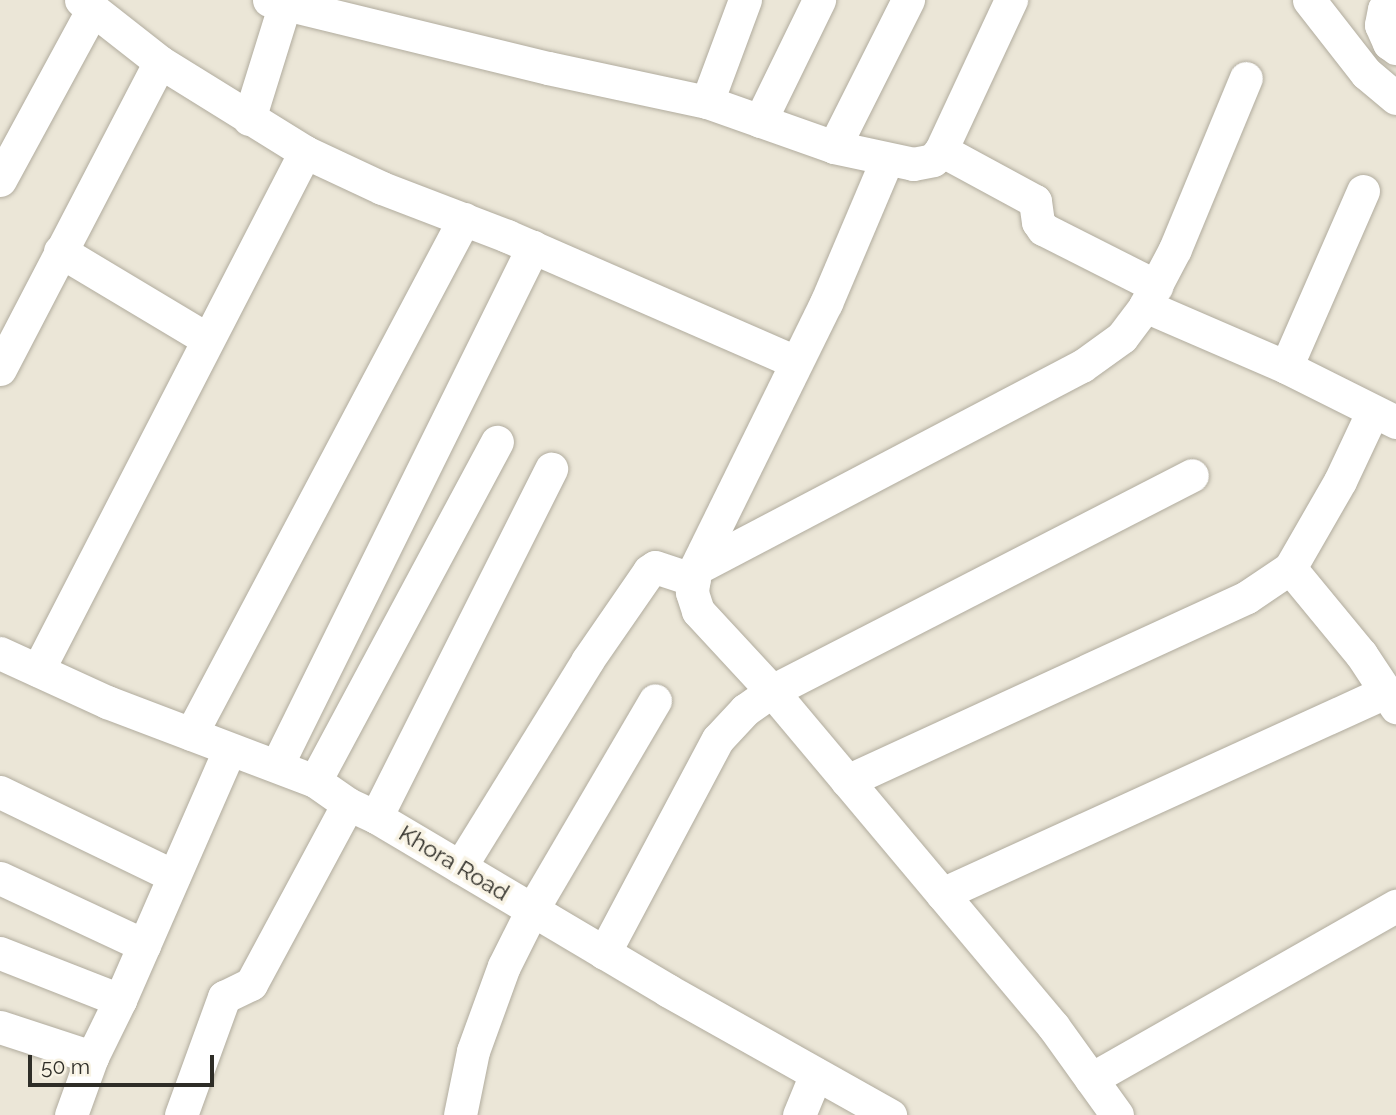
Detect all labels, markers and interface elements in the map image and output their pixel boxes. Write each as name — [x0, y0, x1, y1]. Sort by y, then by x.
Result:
street label: Khora Road — [394, 819, 514, 907]
scale bar — [32, 1042, 217, 1086]
text: 50 m — [41, 1054, 90, 1079]

